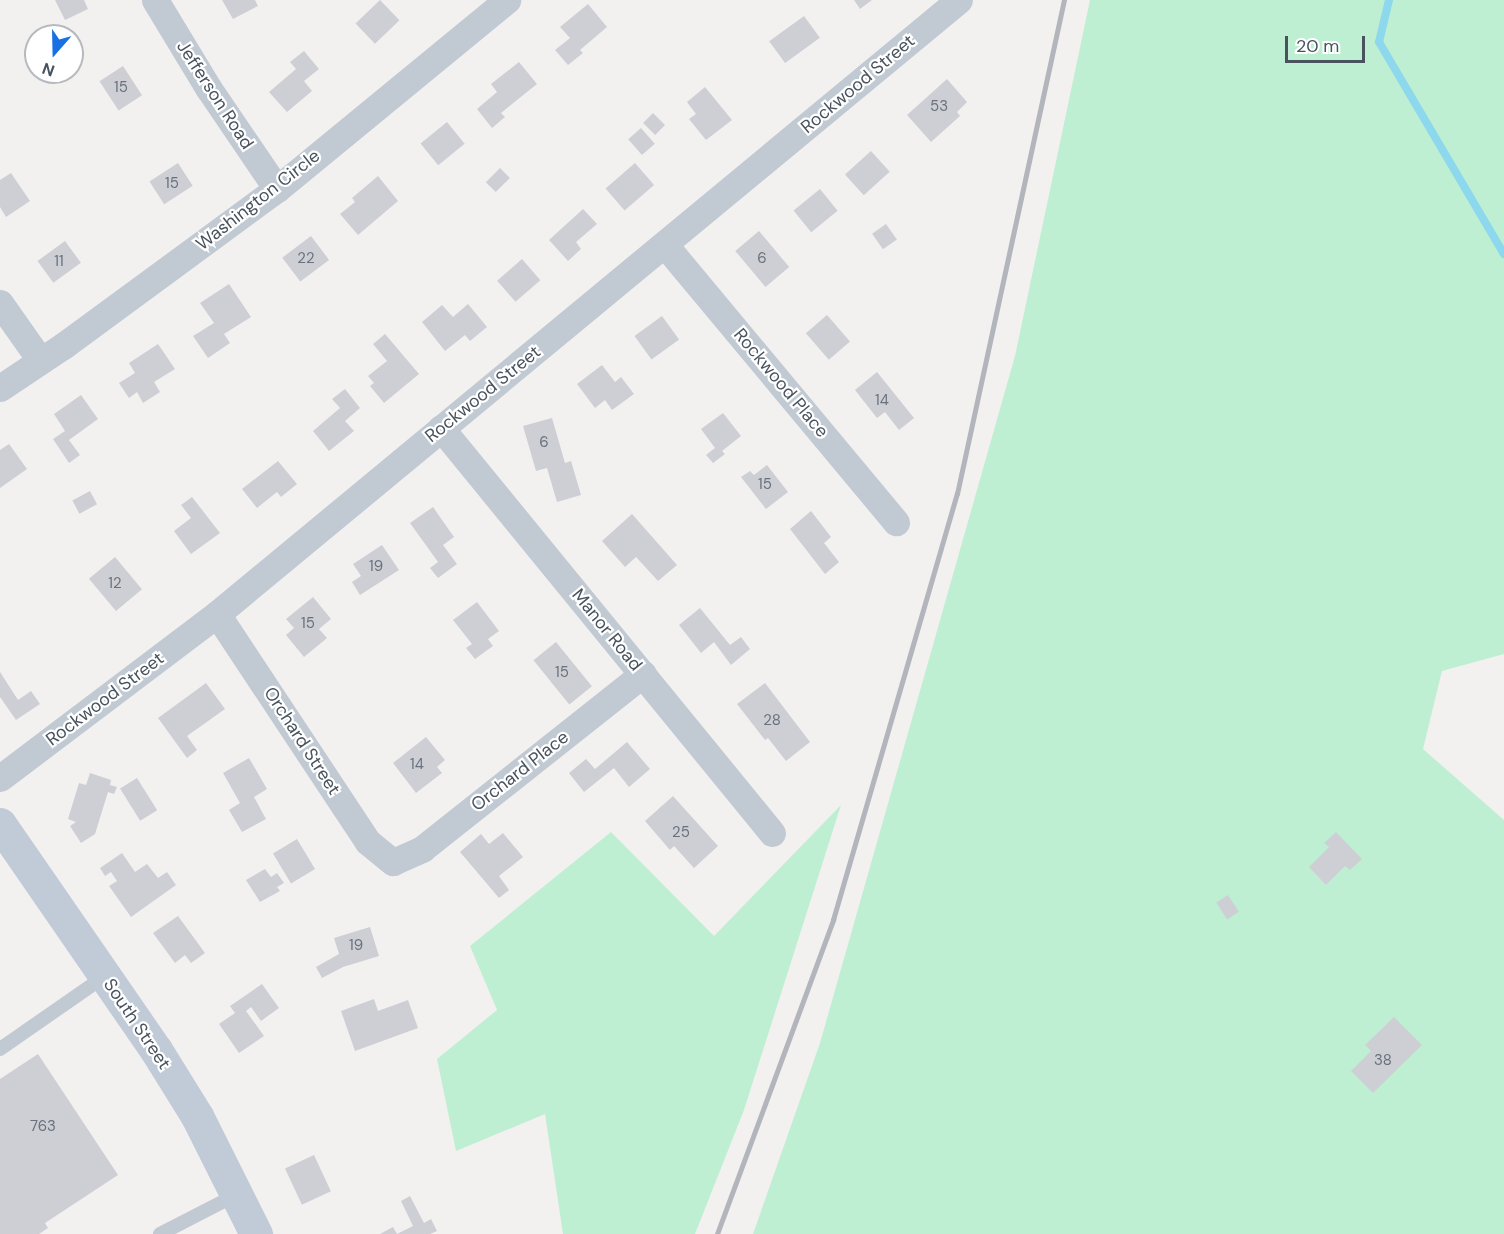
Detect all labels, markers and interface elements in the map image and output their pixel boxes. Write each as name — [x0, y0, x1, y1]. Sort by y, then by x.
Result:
north arrow — [24, 24, 84, 84]
scale bar — [1288, 24, 1368, 62]
street label: Rockwood Street — [797, 30, 919, 138]
text: 20 m — [1296, 34, 1339, 58]
street label: Jefferson Road — [172, 37, 258, 153]
text: N — [39, 58, 57, 81]
house number: 15 — [114, 79, 128, 97]
house number: 53 — [930, 98, 948, 116]
street label: Washington Circle — [192, 145, 324, 255]
house number: 15 — [165, 175, 179, 193]
house number: 22 — [297, 250, 315, 268]
house number: 6 — [757, 250, 767, 268]
house number: 11 — [54, 253, 64, 271]
street label: Rockwood Place — [729, 324, 833, 442]
street label: Rockwood Street — [421, 341, 545, 447]
house number: 14 — [875, 392, 889, 410]
house number: 6 — [539, 434, 549, 452]
house number: 15 — [758, 476, 772, 494]
house number: 19 — [369, 558, 383, 576]
house number: 12 — [108, 575, 122, 593]
street label: Manor Road — [567, 585, 647, 675]
house number: 15 — [301, 615, 315, 633]
street label: Rockwood Street — [42, 648, 168, 750]
house number: 15 — [555, 664, 569, 682]
street label: Orchard Street — [259, 683, 345, 799]
house number: 28 — [763, 712, 781, 730]
street label: Orchard Place — [467, 726, 573, 816]
house number: 14 — [410, 756, 424, 774]
house number: 25 — [672, 824, 690, 842]
house number: 19 — [349, 937, 363, 955]
street label: South Street — [99, 975, 175, 1073]
house number: 38 — [1374, 1052, 1392, 1070]
house number: 763 — [30, 1118, 56, 1136]

